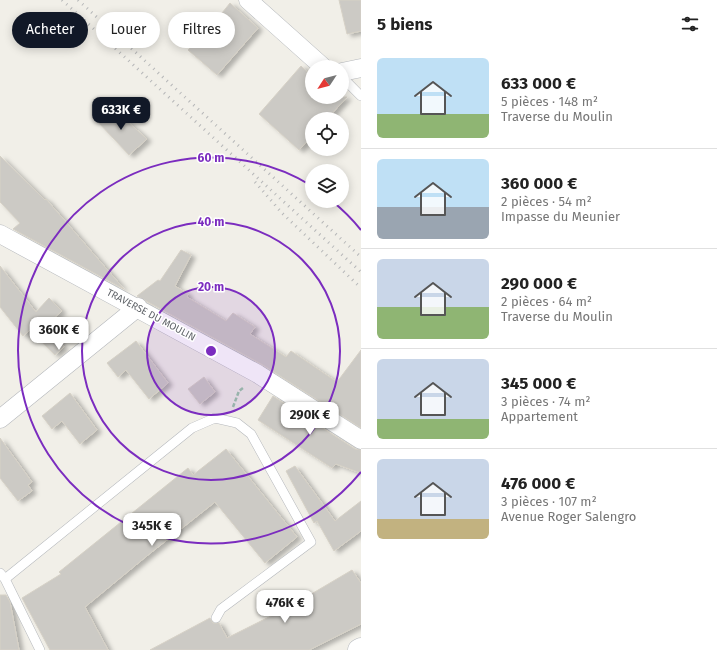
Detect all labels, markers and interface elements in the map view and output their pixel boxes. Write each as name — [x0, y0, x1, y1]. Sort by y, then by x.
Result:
chip: Acheter — [12, 12, 88, 48]
chip: Louer — [96, 12, 160, 48]
chip: Filtres — [168, 12, 235, 48]
icon: filters — [679, 13, 701, 35]
text: 5 biens — [377, 14, 433, 35]
north arrow — [305, 60, 349, 104]
map controls — [305, 60, 349, 208]
text: 633 000 € — [501, 73, 576, 94]
icon: home — [409, 74, 457, 122]
text: 5 pièces · 148 m² — [501, 94, 598, 109]
pin: 633K € — [88, 97, 154, 131]
text: 633K € — [101, 102, 141, 117]
text: Traverse du Moulin — [501, 109, 613, 124]
button: locate — [305, 112, 349, 156]
text: 60 m — [198, 151, 224, 165]
button: layers — [305, 164, 349, 208]
text: 360 000 € — [501, 173, 577, 194]
icon: home — [409, 175, 457, 223]
text: 2 pièces · 54 m² — [501, 194, 592, 209]
text: Impasse du Meunier — [501, 209, 620, 224]
text: 40 m — [198, 215, 224, 229]
text: 290 000 € — [501, 273, 577, 294]
icon: home — [409, 275, 457, 323]
text: 20 m — [198, 280, 224, 294]
street label: TRAVERSE DU MOULIN — [105, 287, 197, 343]
text: 2 pièces · 64 m² — [501, 294, 592, 309]
text: Traverse du Moulin — [501, 309, 613, 324]
pin: 360K € — [26, 317, 92, 351]
text: 360K € — [39, 322, 79, 337]
centre of rings — [204, 344, 218, 358]
text: 345 000 € — [501, 373, 576, 394]
icon: home — [409, 375, 457, 423]
text: 3 pièces · 74 m² — [501, 394, 590, 409]
pin: 290K € — [277, 402, 343, 436]
text: 290K € — [290, 407, 330, 422]
text: Appartement — [501, 409, 578, 424]
text: 476 000 € — [501, 473, 575, 494]
icon: home — [409, 475, 457, 523]
text: 3 pièces · 107 m² — [501, 494, 597, 509]
text: Avenue Roger Salengro — [501, 509, 636, 524]
pin: 345K € — [119, 513, 185, 547]
text: 345K € — [132, 518, 172, 533]
pin: 476K € — [252, 590, 318, 624]
text: 476K € — [265, 595, 305, 610]

